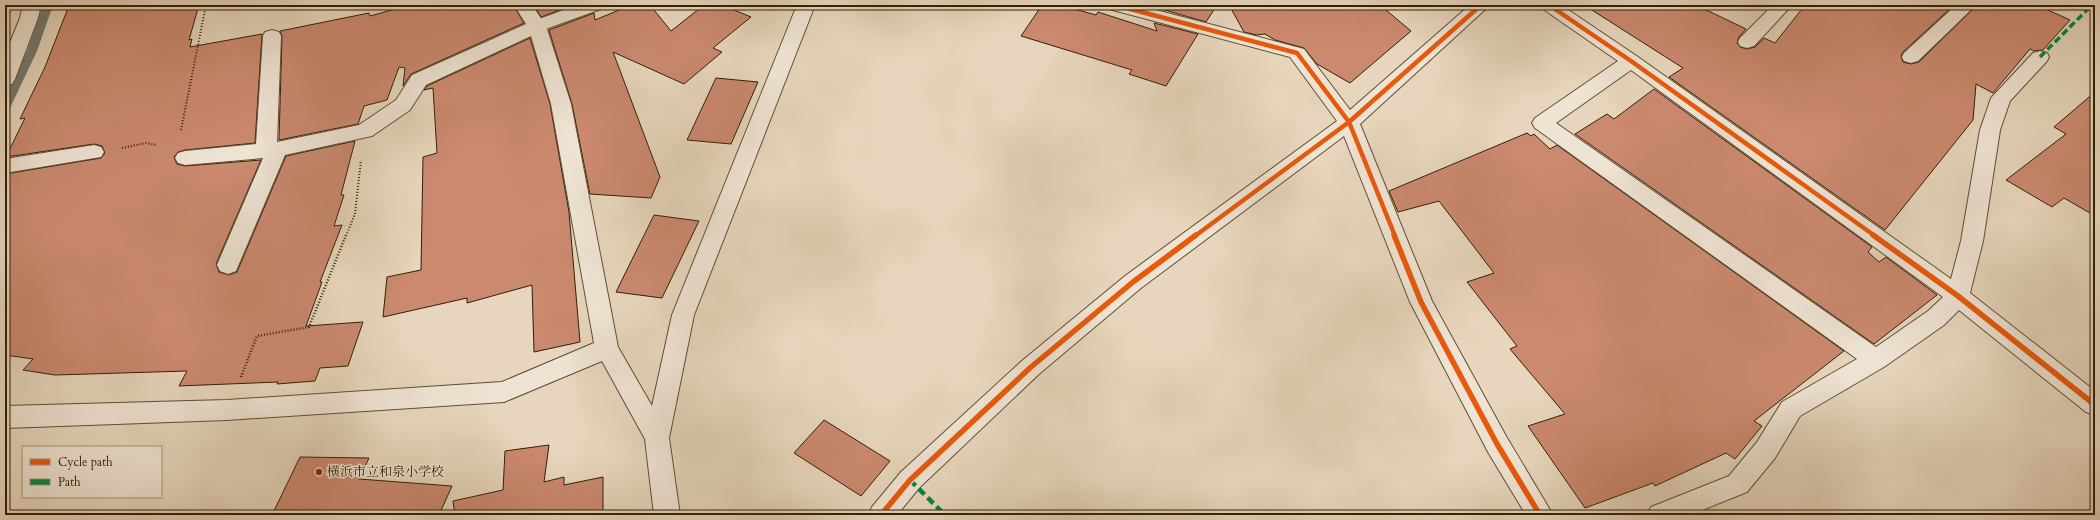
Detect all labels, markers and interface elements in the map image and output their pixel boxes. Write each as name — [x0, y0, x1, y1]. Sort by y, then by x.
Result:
legend — [22, 446, 162, 498]
text: Cycle path — [58, 454, 113, 470]
place label: 横浜市立和泉小学校 — [327, 463, 444, 481]
marker: 横浜市立和泉小学校 — [314, 467, 324, 477]
text: Path — [58, 474, 81, 490]

